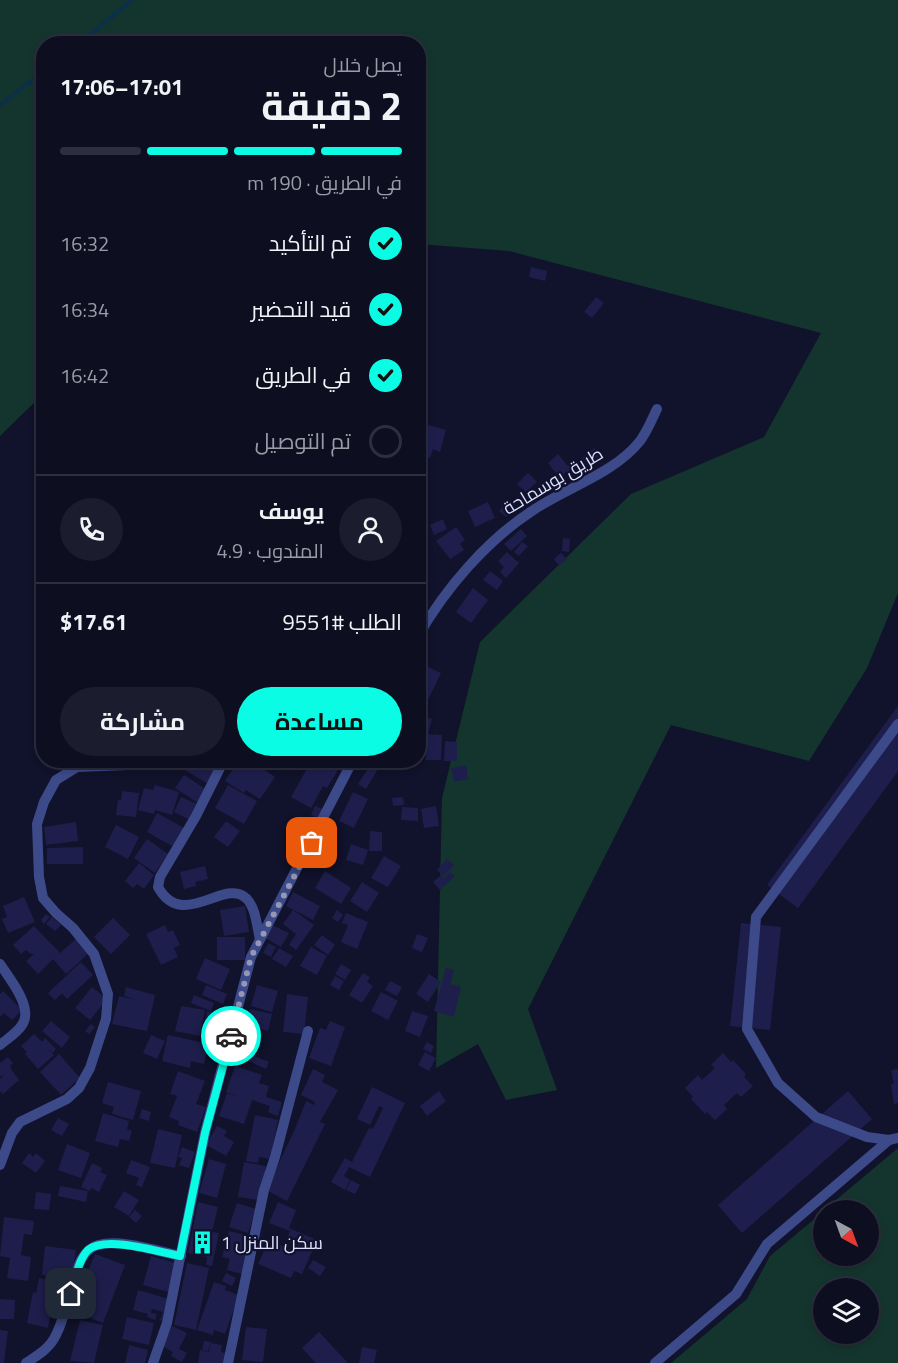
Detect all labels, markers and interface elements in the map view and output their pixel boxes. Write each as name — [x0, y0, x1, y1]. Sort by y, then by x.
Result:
text: يصل خلال — [323, 49, 402, 80]
text: 17:01–17:06 — [60, 70, 183, 104]
text: 2 دقيقة — [261, 76, 402, 135]
text: في الطريق · 190 m — [247, 167, 402, 198]
text: تم التأكيد — [269, 226, 351, 260]
icon: check — [369, 227, 402, 260]
text: 16:32 — [60, 228, 109, 259]
text: قيد التحضير — [251, 292, 351, 326]
icon: check — [369, 293, 402, 326]
text: 16:34 — [60, 294, 109, 325]
text: في الطريق — [255, 358, 351, 392]
icon: check — [369, 359, 402, 392]
text: 16:42 — [60, 360, 109, 391]
text: تم التوصيل — [255, 424, 351, 458]
street label: طريق بوسماحة — [497, 440, 608, 521]
text: يوسف — [259, 494, 324, 528]
button: phone — [60, 498, 123, 561]
button: person — [339, 498, 402, 561]
text: المندوب · 4.9 — [216, 535, 324, 566]
text: $17.61 — [60, 605, 127, 639]
text: الطلب #9551 — [282, 605, 402, 639]
button: مشاركة — [60, 687, 225, 756]
button: مساعدة — [237, 687, 402, 756]
pin — [286, 817, 337, 868]
icon: bag — [295, 826, 328, 859]
courier — [201, 1006, 261, 1066]
icon: car — [215, 1020, 248, 1053]
north arrow — [813, 1200, 879, 1266]
map controls — [813, 1200, 879, 1344]
place label: سكن المنزل 1 — [221, 1229, 323, 1256]
building icon: سكن المنزل 1 — [190, 1230, 216, 1256]
pin — [45, 1268, 96, 1319]
icon: home — [54, 1277, 87, 1310]
button: layers — [813, 1278, 879, 1344]

